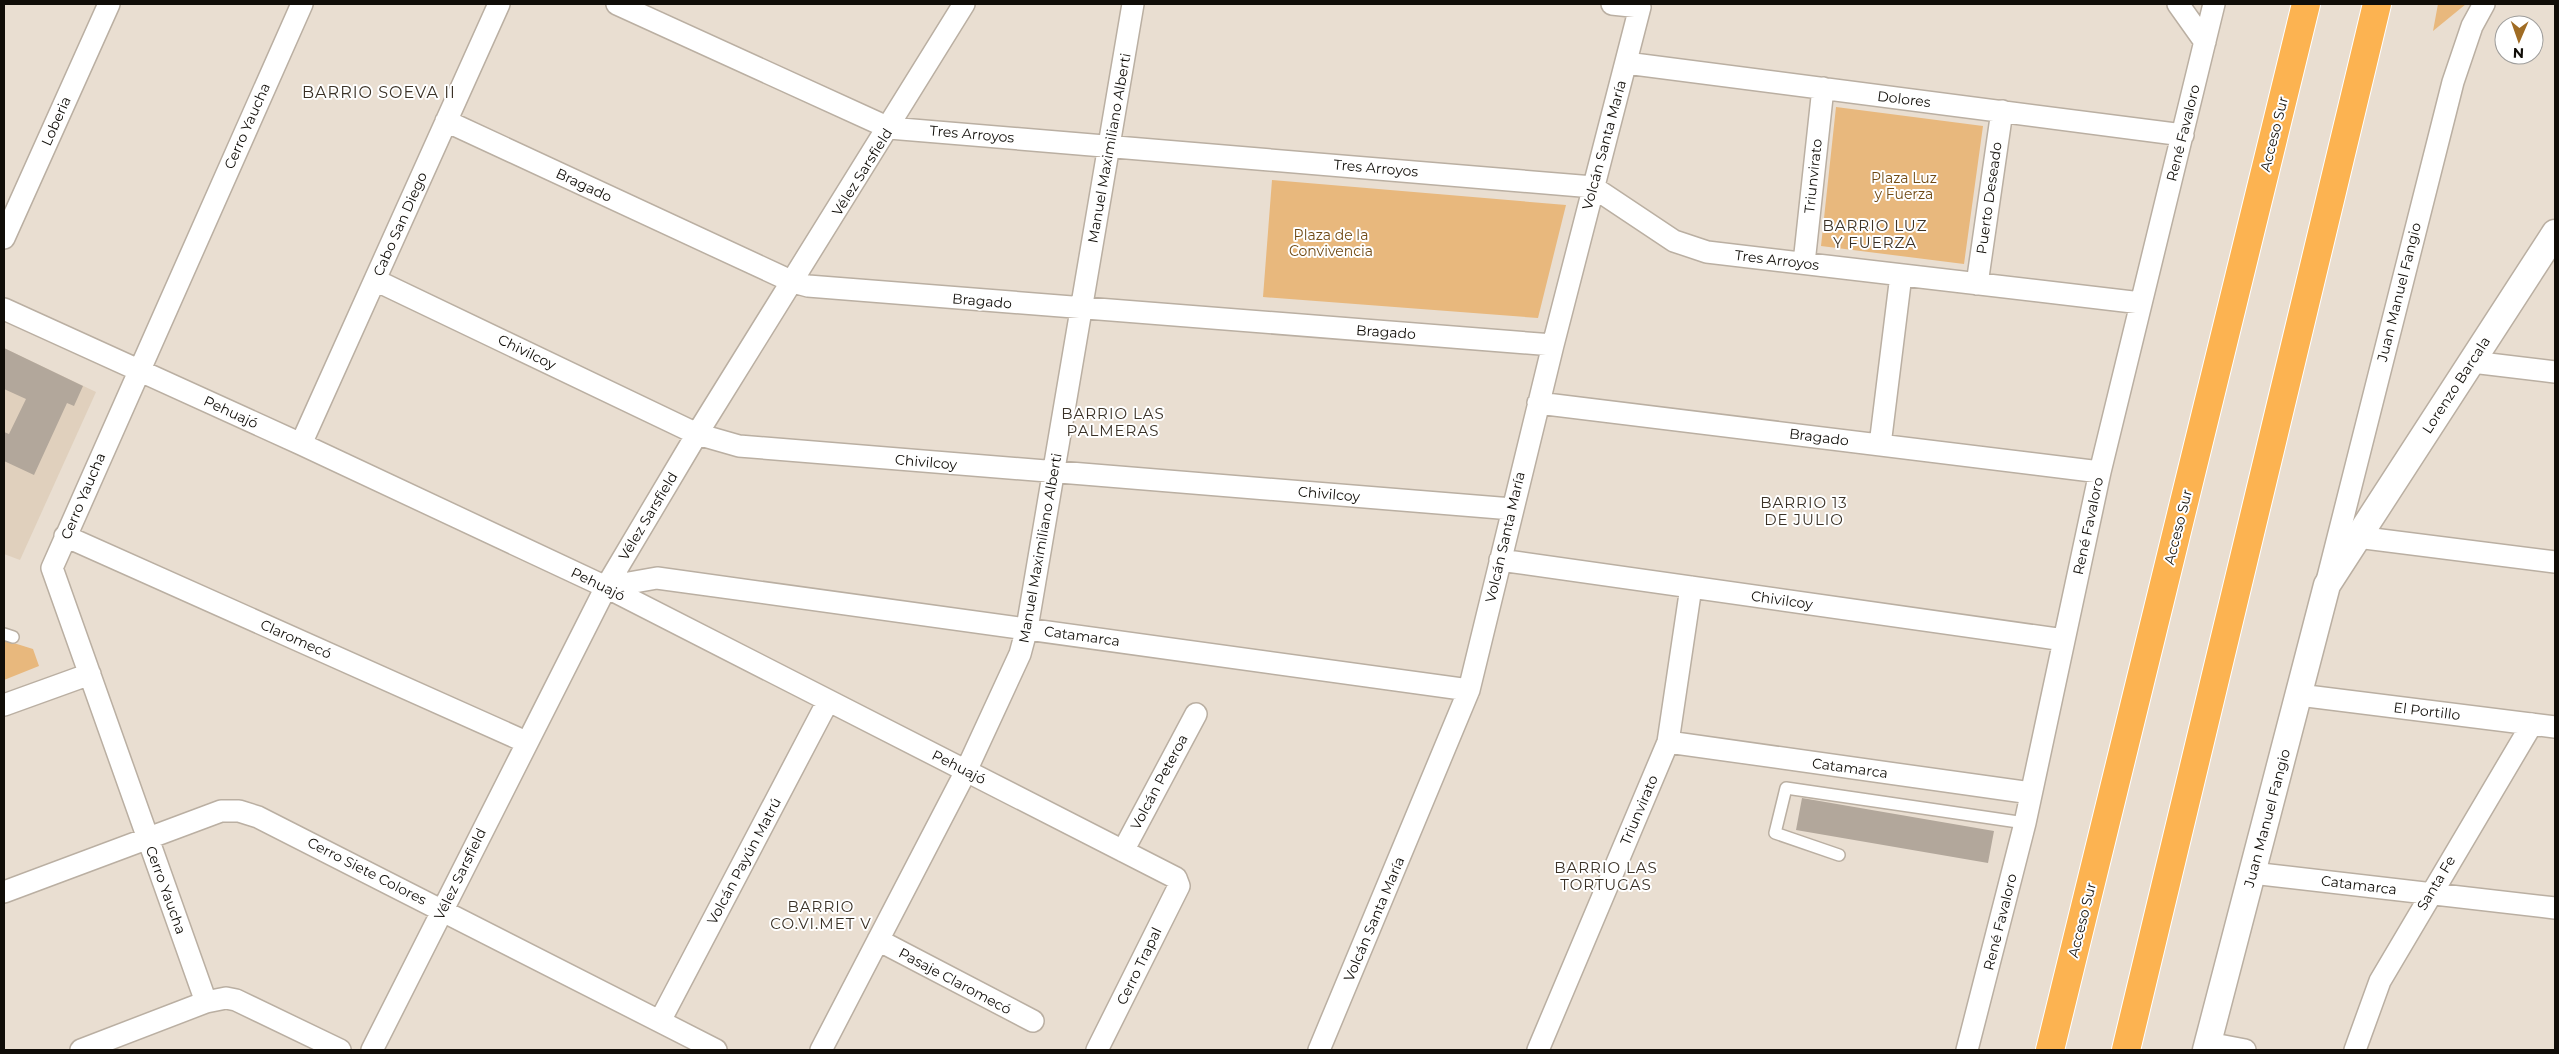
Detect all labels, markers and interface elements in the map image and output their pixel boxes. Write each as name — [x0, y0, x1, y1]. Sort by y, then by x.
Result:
north arrow — [2494, 15, 2544, 65]
text: N — [2513, 44, 2525, 62]
street label: Manuel Maximiliano Alberti — [1083, 52, 1135, 244]
street label: Volcán Santa María — [1578, 78, 1630, 212]
street label: Cerro Yaucha — [220, 80, 274, 172]
street label: René Favaloro — [2162, 82, 2204, 183]
district label: BARRIO SOEVA II — [302, 83, 456, 102]
street label: Dolores — [1876, 87, 1932, 111]
street label: Loberia — [37, 93, 75, 149]
street label: Acceso Sur — [2256, 94, 2292, 173]
street label: Tres Arroyos — [929, 121, 1015, 147]
street label: Vélez Sarsfield — [828, 125, 896, 219]
street label: Triunvirato — [1800, 138, 1826, 214]
street label: Puerto Deseado — [1972, 140, 2006, 255]
street label: Tres Arroyos — [1333, 155, 1419, 181]
street label: Bragado — [553, 164, 615, 206]
street label: Cabo San Diego — [369, 169, 431, 279]
park label: Plaza Luz y Fuerza — [1871, 169, 1937, 203]
district label: BARRIO LUZ Y FUERZA — [1822, 216, 1928, 252]
street label: Juan Manuel Fangio — [2373, 220, 2425, 364]
park label: Plaza de la Convivencia — [1289, 226, 1373, 260]
street label: Tres Arroyos — [1734, 246, 1820, 274]
street label: Bragado — [951, 289, 1013, 313]
street label: Bragado — [1355, 321, 1417, 343]
street label: Chivilcoy — [495, 330, 559, 374]
street label: Lorenzo Barcala — [2418, 333, 2494, 437]
street label: Pehuajó — [201, 392, 261, 433]
district label: BARRIO LAS PALMERAS — [1061, 404, 1165, 440]
street label: Bragado — [1788, 424, 1850, 450]
street label: Cerro Yaucha — [57, 450, 109, 542]
street label: Chivilcoy — [894, 450, 958, 474]
street label: Manuel Maximiliano Alberti — [1014, 452, 1066, 644]
street label: Vélez Sarsfield — [615, 469, 681, 563]
street label: Volcán Santa María — [1481, 470, 1529, 604]
street label: René Favaloro — [2069, 475, 2107, 576]
street label: Chivilcoy — [1297, 482, 1361, 506]
street label: Acceso Sur — [2160, 487, 2196, 566]
district label: BARRIO 13 DE JULIO — [1760, 493, 1848, 529]
street label: Pehuajó — [568, 563, 628, 605]
street label: Chivilcoy — [1750, 587, 1814, 613]
street label: Claromecó — [258, 615, 335, 663]
street label: Catamarca — [1043, 622, 1121, 650]
street label: El Portillo — [2393, 698, 2462, 724]
street label: Volcán Peteroa — [1126, 731, 1192, 833]
street label: Pehuajó — [929, 746, 989, 788]
street label: Juan Manuel Fangio — [2240, 747, 2294, 890]
street label: Catamarca — [1811, 754, 1889, 782]
street label: Triunvirato — [1616, 772, 1662, 848]
street label: Volcán Payún Matrú — [703, 794, 785, 928]
street label: Vélez Sarsfield — [430, 825, 490, 923]
street label: Cerro Siete Colores — [304, 833, 430, 909]
street label: Cerro Yaucha — [142, 843, 190, 937]
street label: Santa Fe — [2413, 852, 2459, 914]
street label: Volcán Santa María — [1340, 854, 1408, 984]
district label: BARRIO LAS TORTUGAS — [1554, 858, 1658, 894]
street label: René Favaloro — [1979, 871, 2021, 972]
street label: Catamarca — [2320, 871, 2398, 899]
street label: Acceso Sur — [2064, 880, 2100, 959]
district label: BARRIO CO.VI.MET V — [770, 897, 872, 933]
street label: Cerro Trapal — [1112, 924, 1166, 1008]
street label: Pasaje Claromecó — [896, 944, 1015, 1018]

